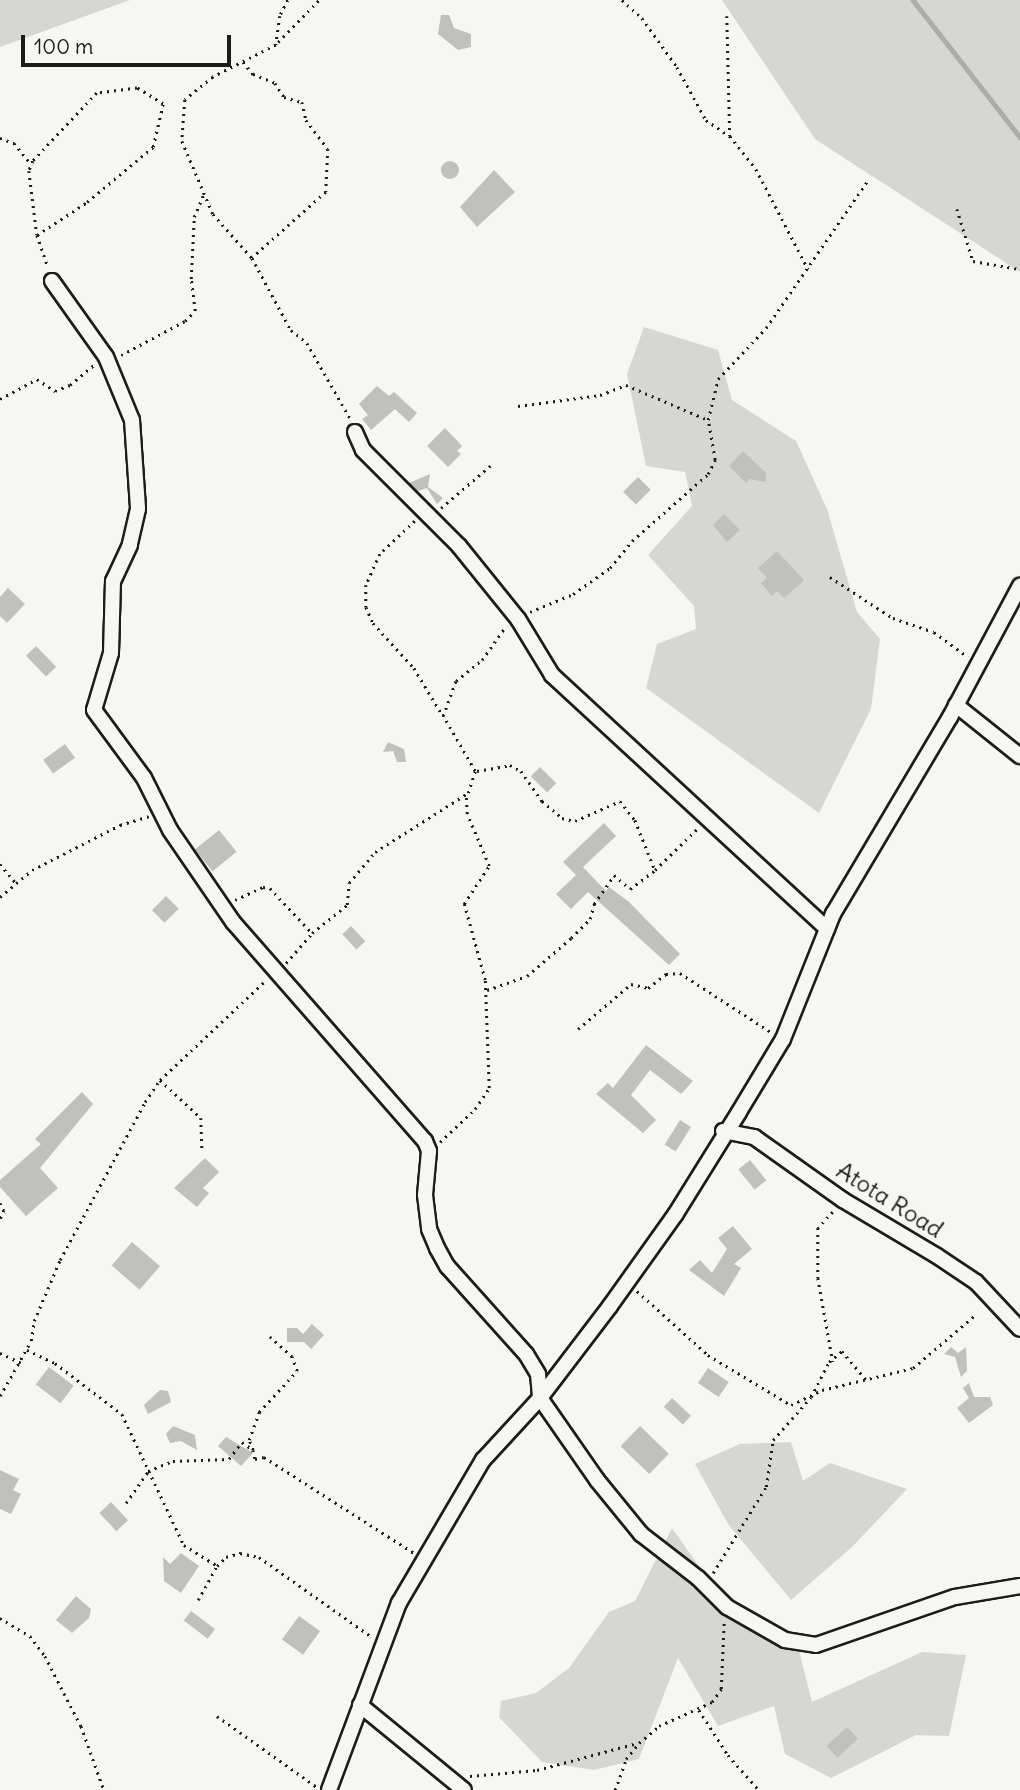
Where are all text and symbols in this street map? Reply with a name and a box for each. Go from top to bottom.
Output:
scale bar [24,21,234,65]
text: 100 m [34,33,93,60]
street label: Atota Road [831,1156,949,1244]

